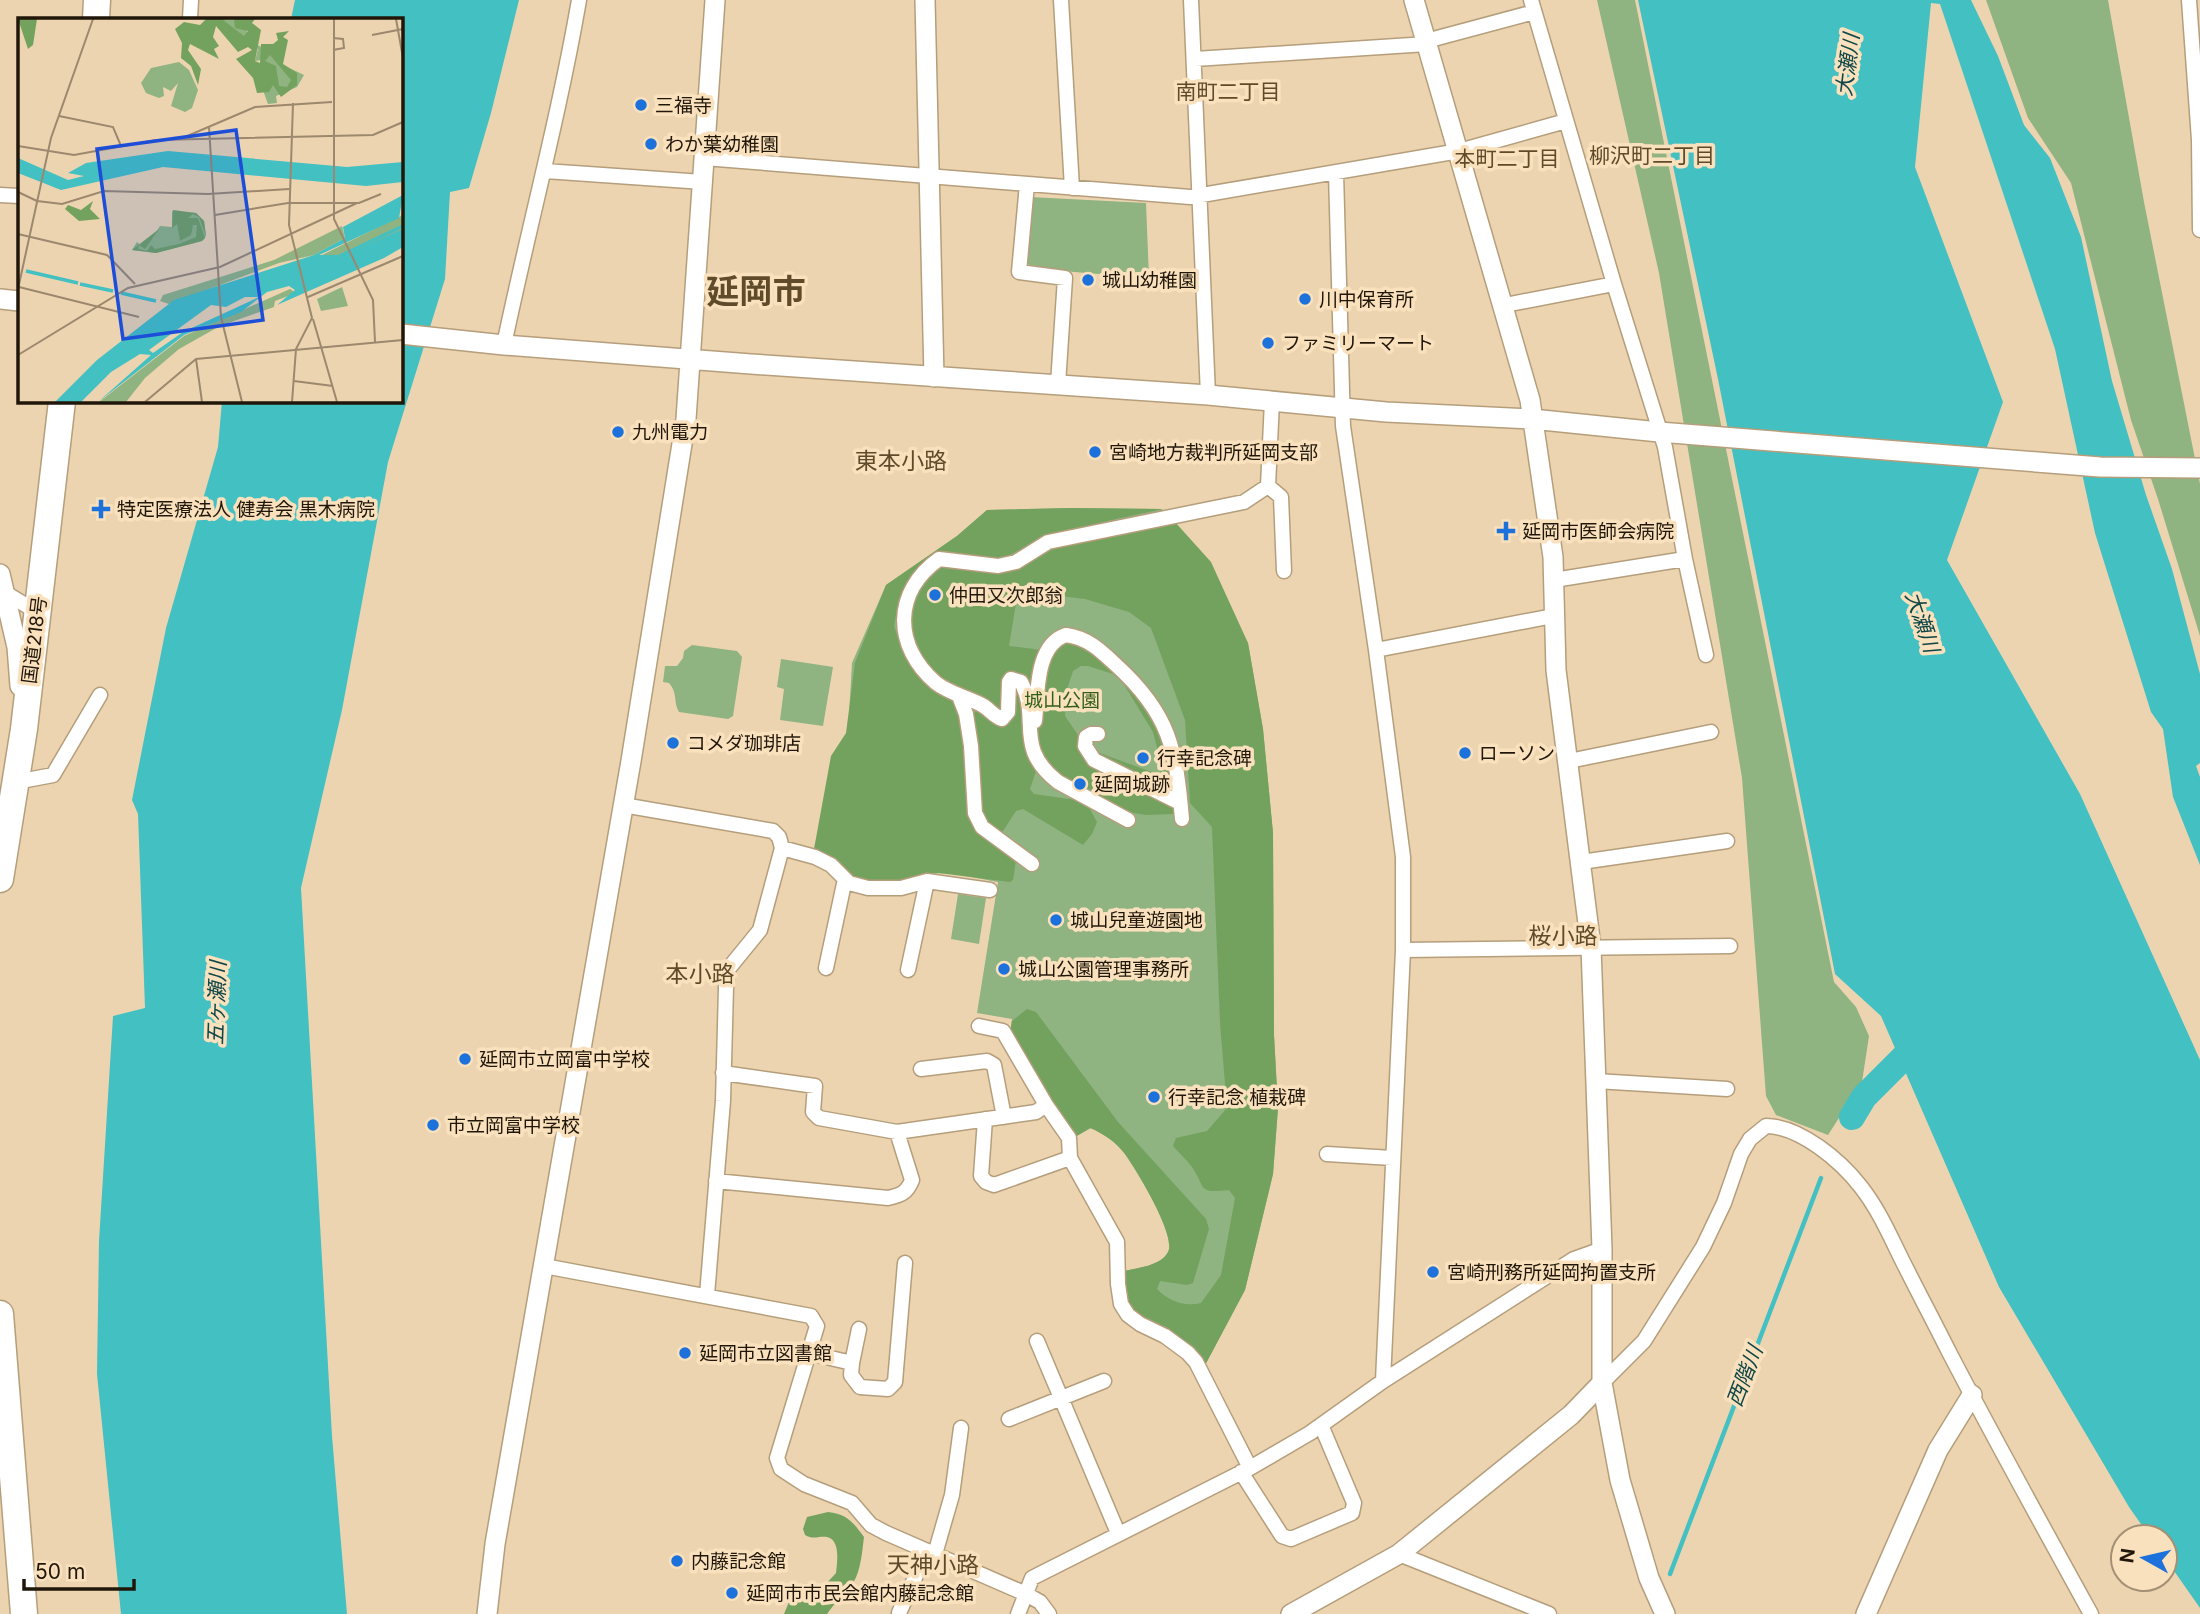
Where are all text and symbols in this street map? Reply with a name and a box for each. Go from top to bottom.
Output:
inset map [18,18,402,402]
water label: 大瀬川 [1831,30,1864,98]
district label: 南町二丁目 [1176,79,1281,104]
place label: 三福寺 [655,94,712,117]
marker: 三福寺 [633,97,649,113]
place label: わか葉幼稚園 [665,133,779,156]
marker: わか葉幼稚園 [643,136,659,152]
district label: 柳沢町二丁目 [1589,143,1715,168]
district label: 本町二丁目 [1455,146,1560,171]
place label: 城山幼稚園 [1102,269,1197,292]
district label: 延岡市 [707,271,806,311]
marker: 城山幼稚園 [1080,272,1096,288]
place label: 川中保育所 [1319,288,1414,311]
marker: 川中保育所 [1297,291,1313,307]
place label: ファミリーマート [1282,332,1434,355]
marker: ファミリーマート [1260,335,1276,351]
place label: 九州電力 [632,421,708,444]
marker: 九州電力 [610,424,626,440]
place label: 宮崎地方裁判所延岡支部 [1109,441,1318,464]
marker: 宮崎地方裁判所延岡支部 [1087,444,1103,460]
district label: 東本小路 [855,447,947,475]
place label: 特定医療法人 健寿会 黒木病院 [117,498,375,521]
marker: 特定医療法人 健寿会 黒木病院 [91,499,111,519]
place label: 延岡市医師会病院 [1522,520,1674,543]
marker: 延岡市医師会病院 [1496,521,1516,541]
place label: 仲田又次郎翁 [949,584,1063,607]
marker: 仲田又次郎翁 [927,587,943,603]
water label: 大瀬川 [1900,588,1945,658]
street label: 国道218号 [18,595,51,685]
park label: 城山公園 [1024,689,1100,712]
place label: コメダ珈琲店 [687,732,801,755]
marker: コメダ珈琲店 [665,735,681,751]
place label: ローソン [1479,742,1555,765]
marker: ローソン [1457,745,1473,761]
place label: 行幸記念碑 [1157,747,1252,770]
marker: 行幸記念碑 [1135,750,1151,766]
place label: 延岡城跡 [1094,773,1170,796]
marker: 延岡城跡 [1072,776,1088,792]
place label: 城山兒童遊園地 [1070,909,1203,932]
marker: 城山兒童遊園地 [1048,912,1064,928]
district label: 桜小路 [1529,922,1598,950]
place label: 城山公園管理事務所 [1018,958,1189,981]
water label: 五ヶ瀬川 [203,959,231,1045]
district label: 本小路 [666,960,735,988]
marker: 城山公園管理事務所 [996,961,1012,977]
place label: 延岡市立岡富中学校 [479,1048,650,1071]
marker: 延岡市立岡富中学校 [457,1051,473,1067]
place label: 行幸記念 植栽碑 [1168,1086,1306,1109]
marker: 行幸記念 植栽碑 [1146,1089,1162,1105]
place label: 市立岡富中学校 [447,1114,580,1137]
marker: 市立岡富中学校 [425,1117,441,1133]
place label: 宮崎刑務所延岡拘置支所 [1447,1261,1656,1284]
marker: 宮崎刑務所延岡拘置支所 [1425,1264,1441,1280]
water label: 西階川 [1722,1340,1768,1410]
place label: 延岡市立図書館 [699,1342,832,1365]
marker: 延岡市立図書館 [677,1345,693,1361]
north arrow [2109,1523,2179,1593]
text: N [2115,1547,2140,1564]
scale bar [24,1548,135,1592]
place label: 内藤記念館 [691,1550,786,1573]
district label: 天神小路 [887,1551,979,1579]
marker: 内藤記念館 [669,1553,685,1569]
text: 50 m [35,1559,85,1584]
place label: 延岡市市民会館内藤記念館 [746,1582,974,1605]
marker: 延岡市市民会館内藤記念館 [724,1585,740,1601]

